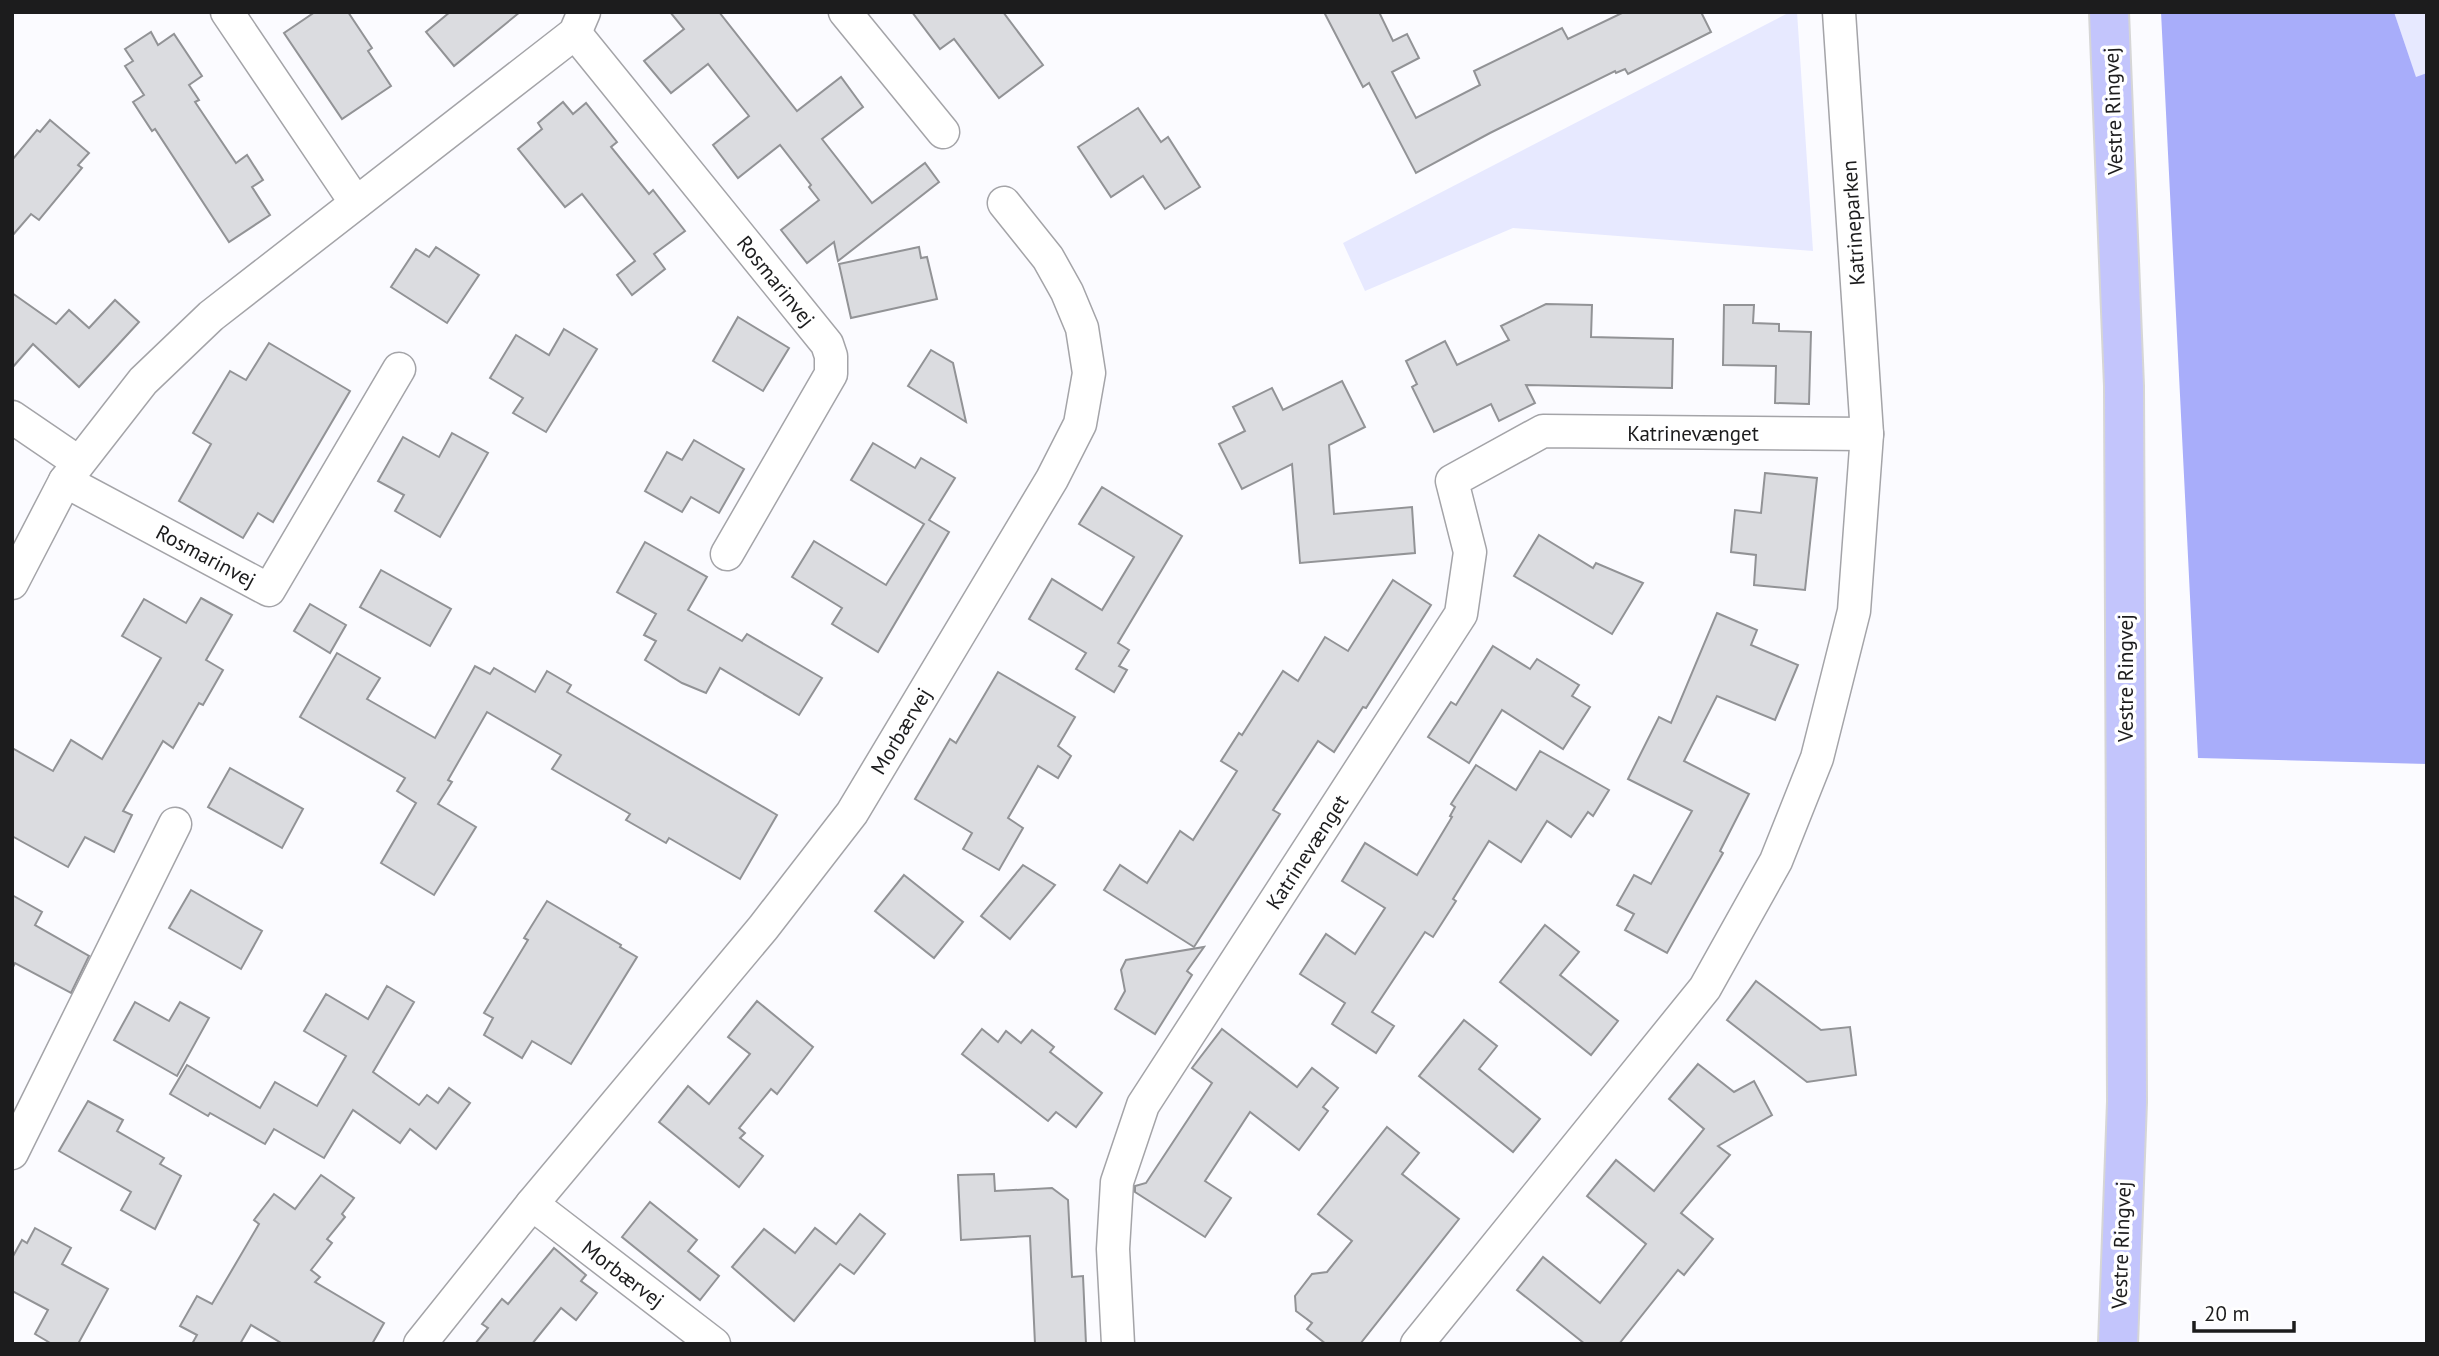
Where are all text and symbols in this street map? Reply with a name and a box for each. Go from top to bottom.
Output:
street label: Vestre Ringvej [2097,47,2129,176]
street label: Katrineparken [1835,159,1871,287]
street label: Rosmarinvej [731,230,821,332]
street label: Katrinevænget [1627,420,1759,447]
street label: Rosmarinvej [151,518,261,594]
street label: Vestre Ringvej [2112,614,2139,743]
street label: Morbærvej [865,683,937,779]
street label: Katrinevænget [1260,789,1354,915]
street label: Vestre Ringvej [2105,1181,2137,1310]
street label: Morbærvej [576,1234,670,1314]
scale bar [2194,1290,2294,1334]
text: 20 m [2204,1300,2250,1327]

